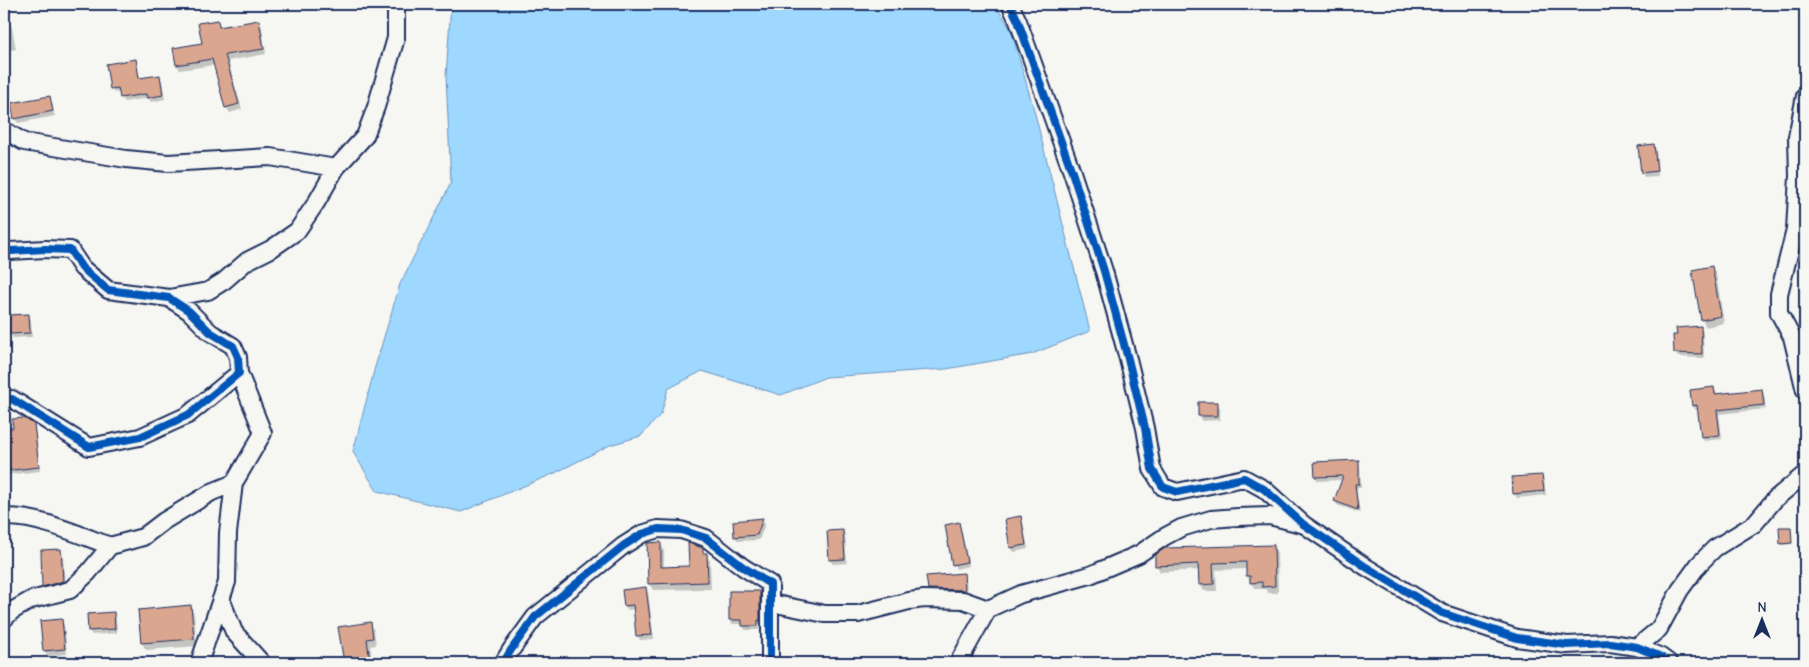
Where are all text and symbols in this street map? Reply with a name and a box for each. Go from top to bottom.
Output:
north arrow [1736,594,1786,644]
text: N [1757,599,1767,616]

